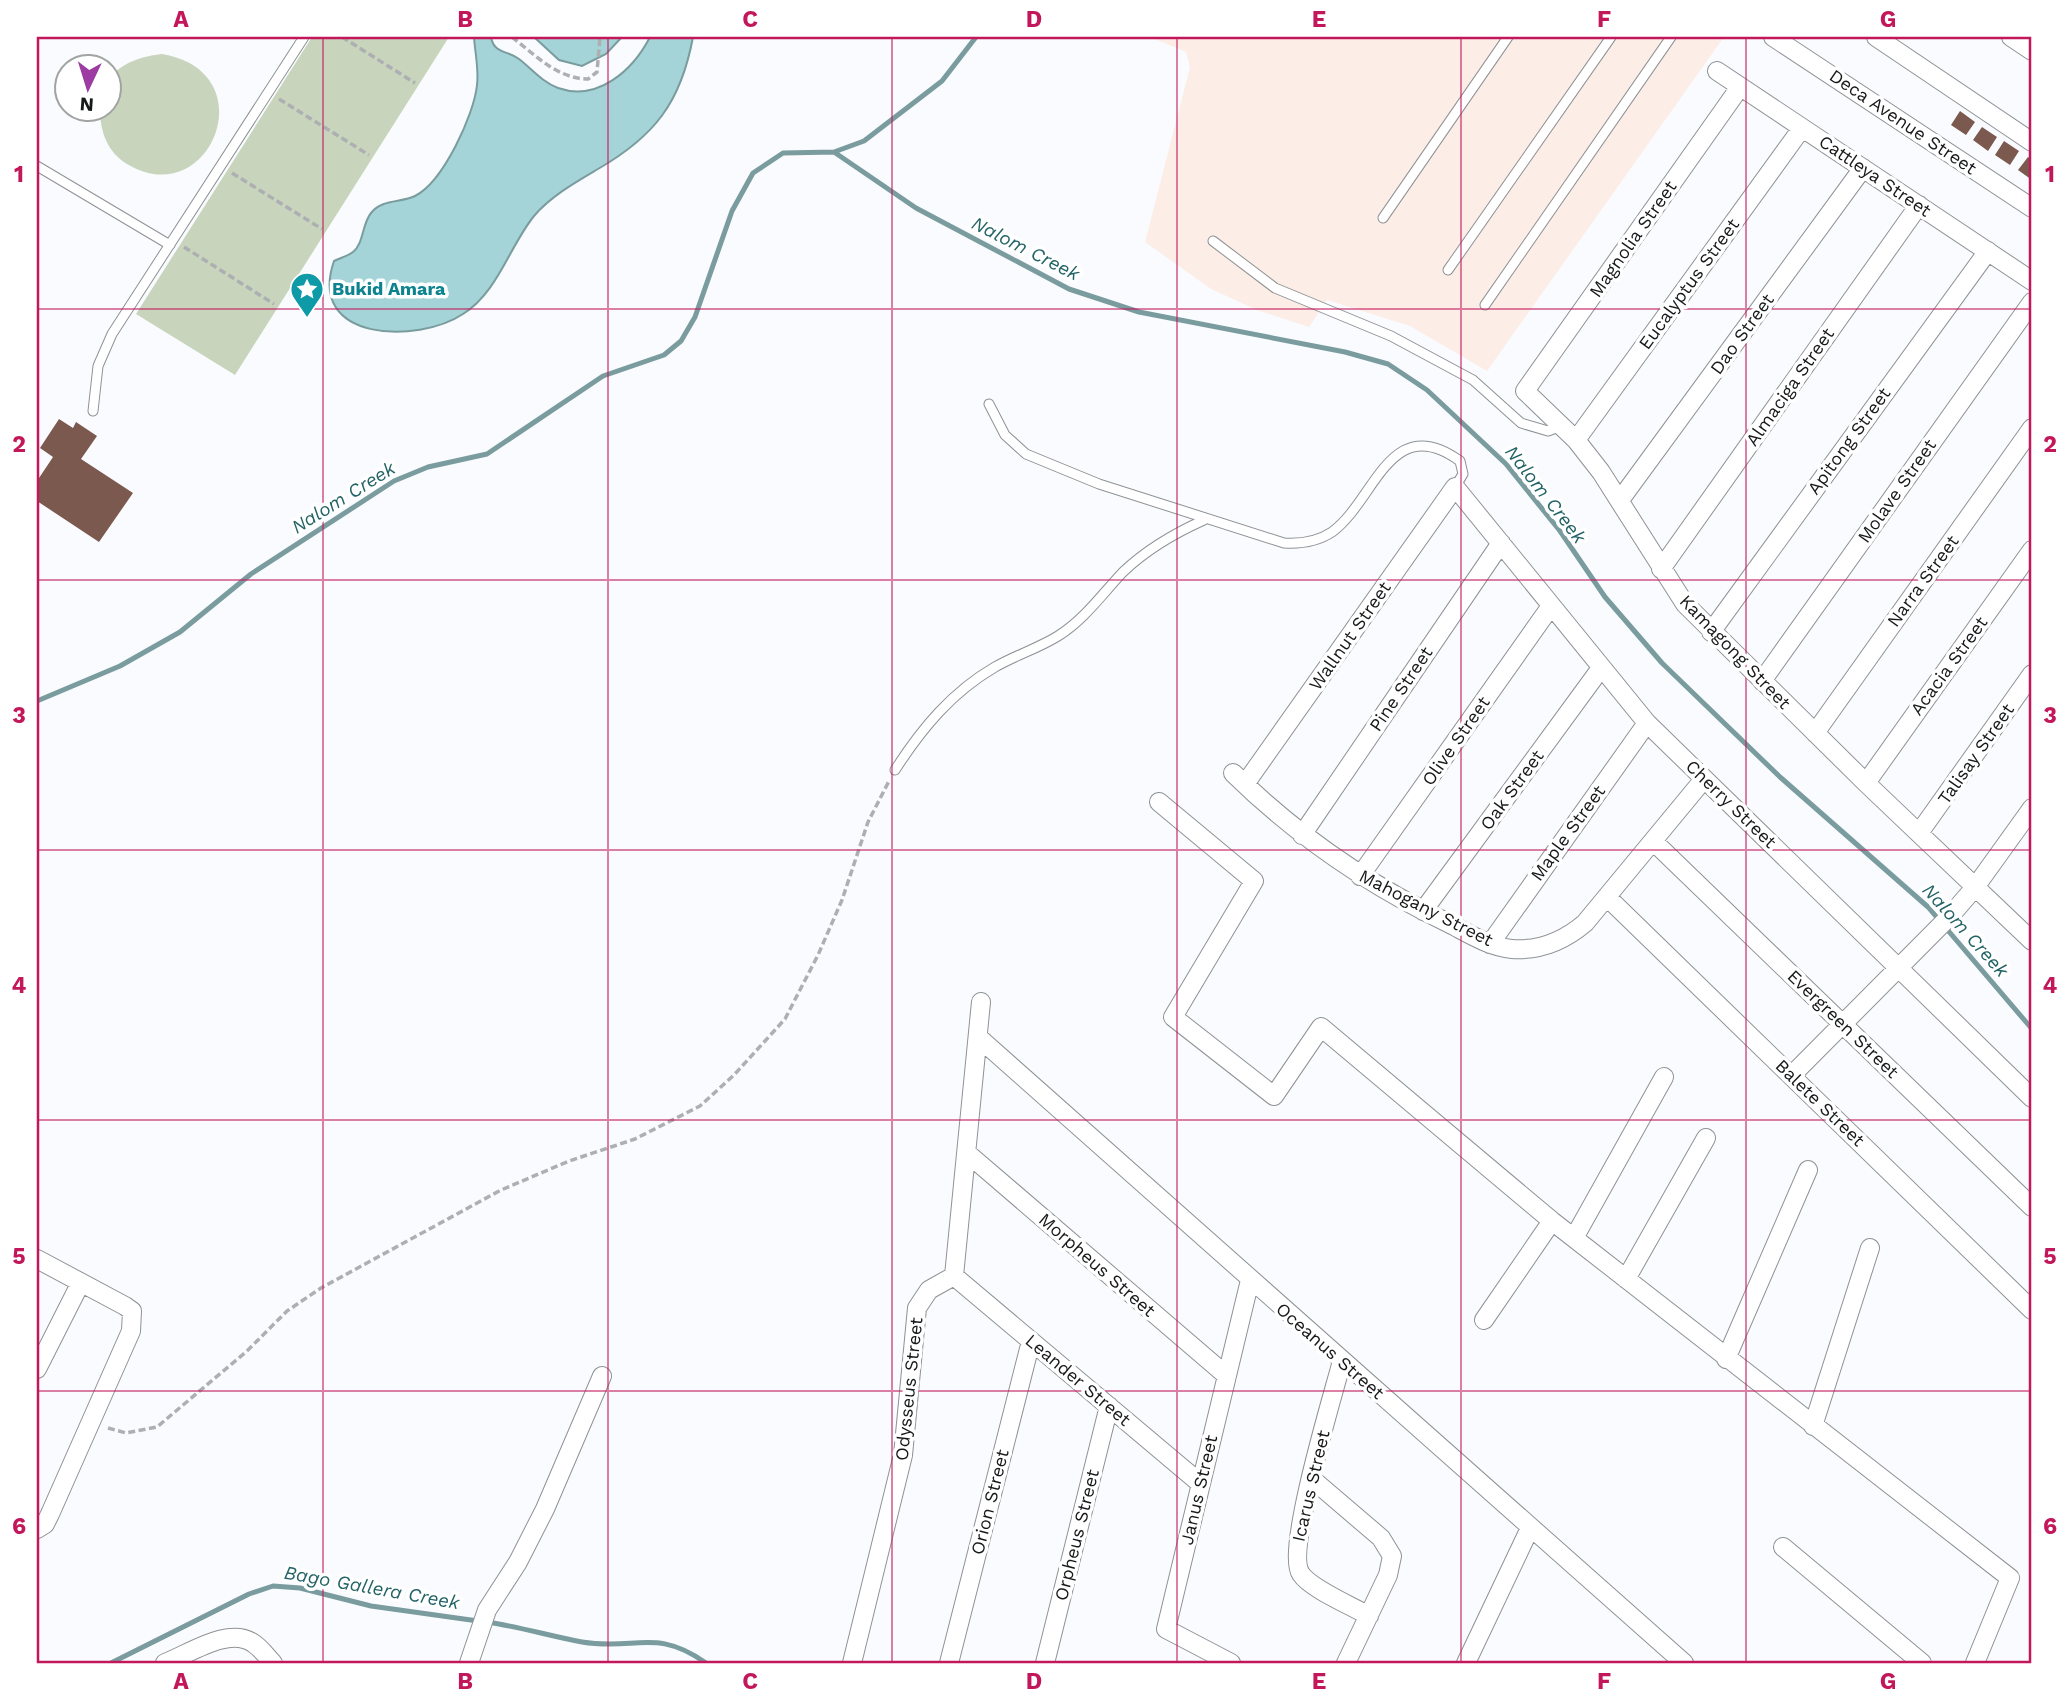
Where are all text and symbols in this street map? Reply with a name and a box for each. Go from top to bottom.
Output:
text: A [173,6,189,33]
text: B [457,6,473,33]
text: C [742,6,758,33]
text: D [1026,6,1042,33]
text: E [1312,6,1326,33]
text: F [1597,6,1611,33]
text: G [1880,6,1896,33]
north arrow [52,52,122,122]
street label: Deca Avenue Street [1826,65,1981,179]
text: N [79,92,95,116]
street label: Cattleya Street [1815,130,1936,221]
text: 1 [14,161,24,188]
text: 1 [2045,161,2055,188]
street label: Magnolia Street [1585,176,1681,301]
water label: Nalom Creek [968,211,1084,286]
street label: Eucalyptus Street [1634,214,1743,353]
place icon: Bukid Amara [288,270,326,319]
place label: Bukid Amara [332,278,446,299]
street label: Dao Street [1705,289,1778,378]
street label: Almaciga Street [1741,323,1838,450]
street label: Apitong Street [1803,383,1895,498]
text: 2 [12,431,26,458]
text: 2 [2043,431,2057,458]
street label: Molave Street [1853,435,1940,546]
water label: Nalom Creek [1500,441,1591,548]
water label: Nalom Creek [287,456,400,538]
street label: Narra Street [1882,531,1963,630]
street label: Wallnut Street [1304,577,1395,694]
street label: Kamagong Street [1676,590,1796,713]
street label: Acacia Street [1906,612,1992,719]
street label: Pine Street [1365,642,1437,735]
street label: Olive Street [1417,692,1494,789]
street label: Talisay Street [1933,699,2018,808]
text: 3 [12,702,26,729]
text: 3 [2043,702,2057,729]
street label: Oak Street [1476,745,1548,834]
street label: Cherry Street [1682,755,1781,852]
street label: Maple Street [1526,780,1610,885]
street label: Mahogany Street [1356,865,1497,951]
water label: Nalom Creek [1918,879,2014,982]
street label: Evergreen Street [1783,965,1904,1082]
text: 4 [12,972,27,999]
text: 4 [2043,972,2058,999]
street label: Balete Street [1771,1055,1870,1151]
street label: Morpheus Street [1035,1208,1160,1321]
text: 5 [12,1243,26,1270]
text: 5 [2043,1243,2057,1270]
street label: Oceanus Street [1272,1298,1389,1404]
street label: Odysseus Street [891,1316,927,1462]
street label: Leander Street [1021,1329,1136,1430]
street label: Icarus Street [1287,1428,1334,1544]
street label: Janus Street [1176,1432,1221,1547]
street label: Orion Street [966,1447,1013,1557]
street label: Orpheus Street [1050,1467,1103,1603]
text: 6 [12,1513,26,1540]
text: 6 [2043,1513,2057,1540]
water label: Bago Gallera Creek [282,1561,462,1614]
text: A [173,1668,189,1695]
text: B [457,1668,473,1695]
text: C [742,1668,758,1695]
text: D [1026,1668,1042,1695]
text: E [1312,1668,1326,1695]
text: F [1597,1668,1611,1695]
text: G [1880,1668,1896,1695]

